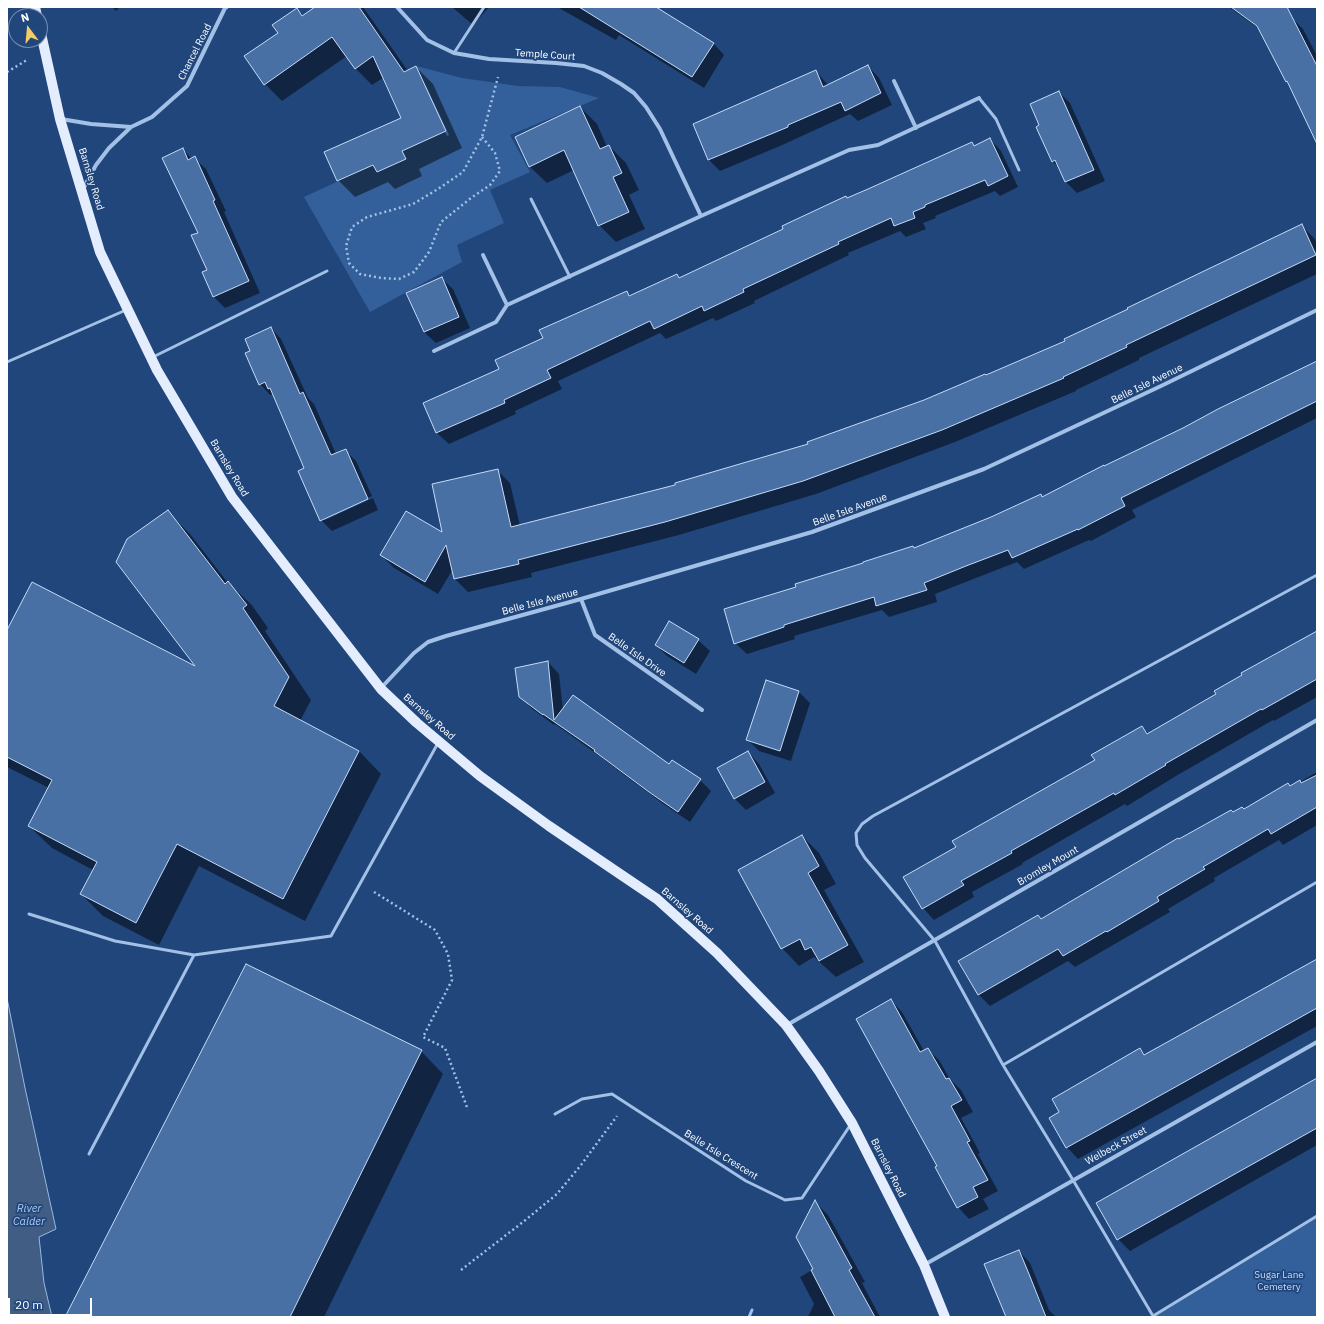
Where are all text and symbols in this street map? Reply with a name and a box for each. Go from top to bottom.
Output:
north arrow [8,8,48,48]
text: N [19,10,31,25]
street label: Chancel Road [176,22,214,82]
street label: Temple Court [514,47,576,63]
street label: Barnsley Road [76,146,106,212]
street label: Belle Isle Avenue [1109,361,1185,407]
street label: Barnsley Road [207,437,251,499]
street label: Belle Isle Avenue [811,491,889,529]
street label: Belle Isle Avenue [501,586,579,618]
street label: Belle Isle Drive [606,631,668,679]
street label: Barnsley Road [401,691,457,743]
street label: Bromley Mount [1015,844,1081,888]
street label: Barnsley Road [659,885,715,937]
street label: Welbeck Street [1083,1124,1149,1168]
street label: Belle Isle Crescent [682,1128,760,1182]
street label: Barnsley Road [868,1137,908,1199]
water label: River Calder [13,1202,45,1228]
park label: Sugar Lane Cemetery [1254,1269,1304,1292]
scale bar [10,1290,94,1316]
text: 20 m [15,1297,43,1312]

